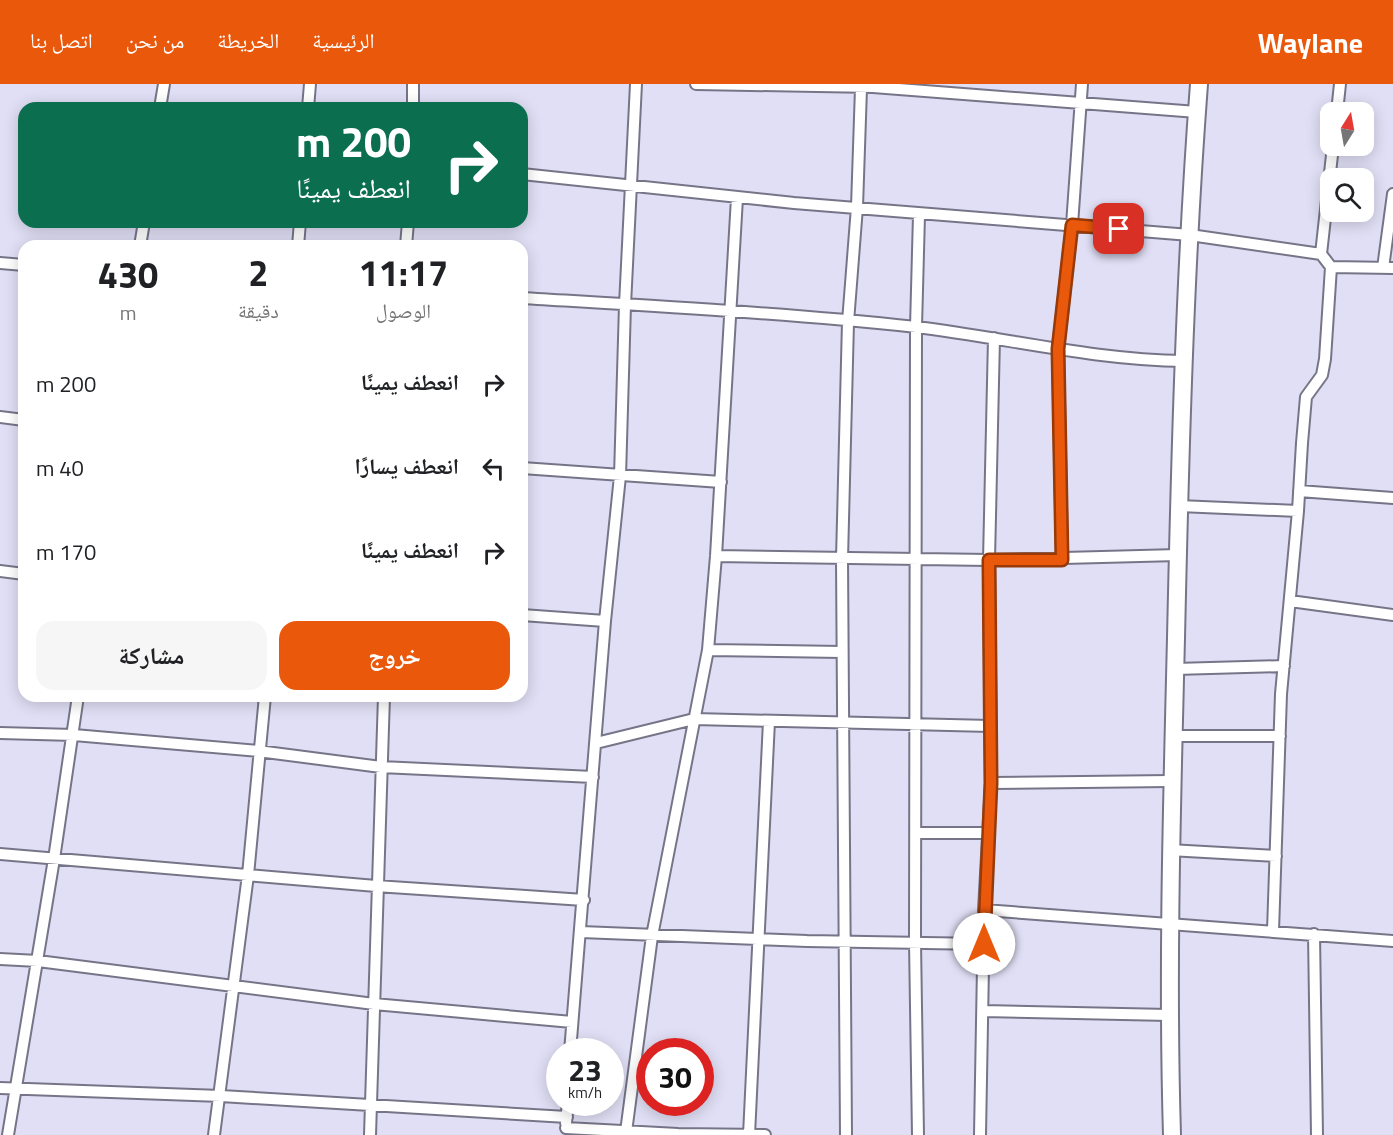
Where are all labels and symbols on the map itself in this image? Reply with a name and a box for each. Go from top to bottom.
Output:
north arrow [1320,102,1374,156]
pin [1093,203,1144,254]
position arrow [952,912,1016,976]
speed limit sign: 30 [636,1038,714,1116]

